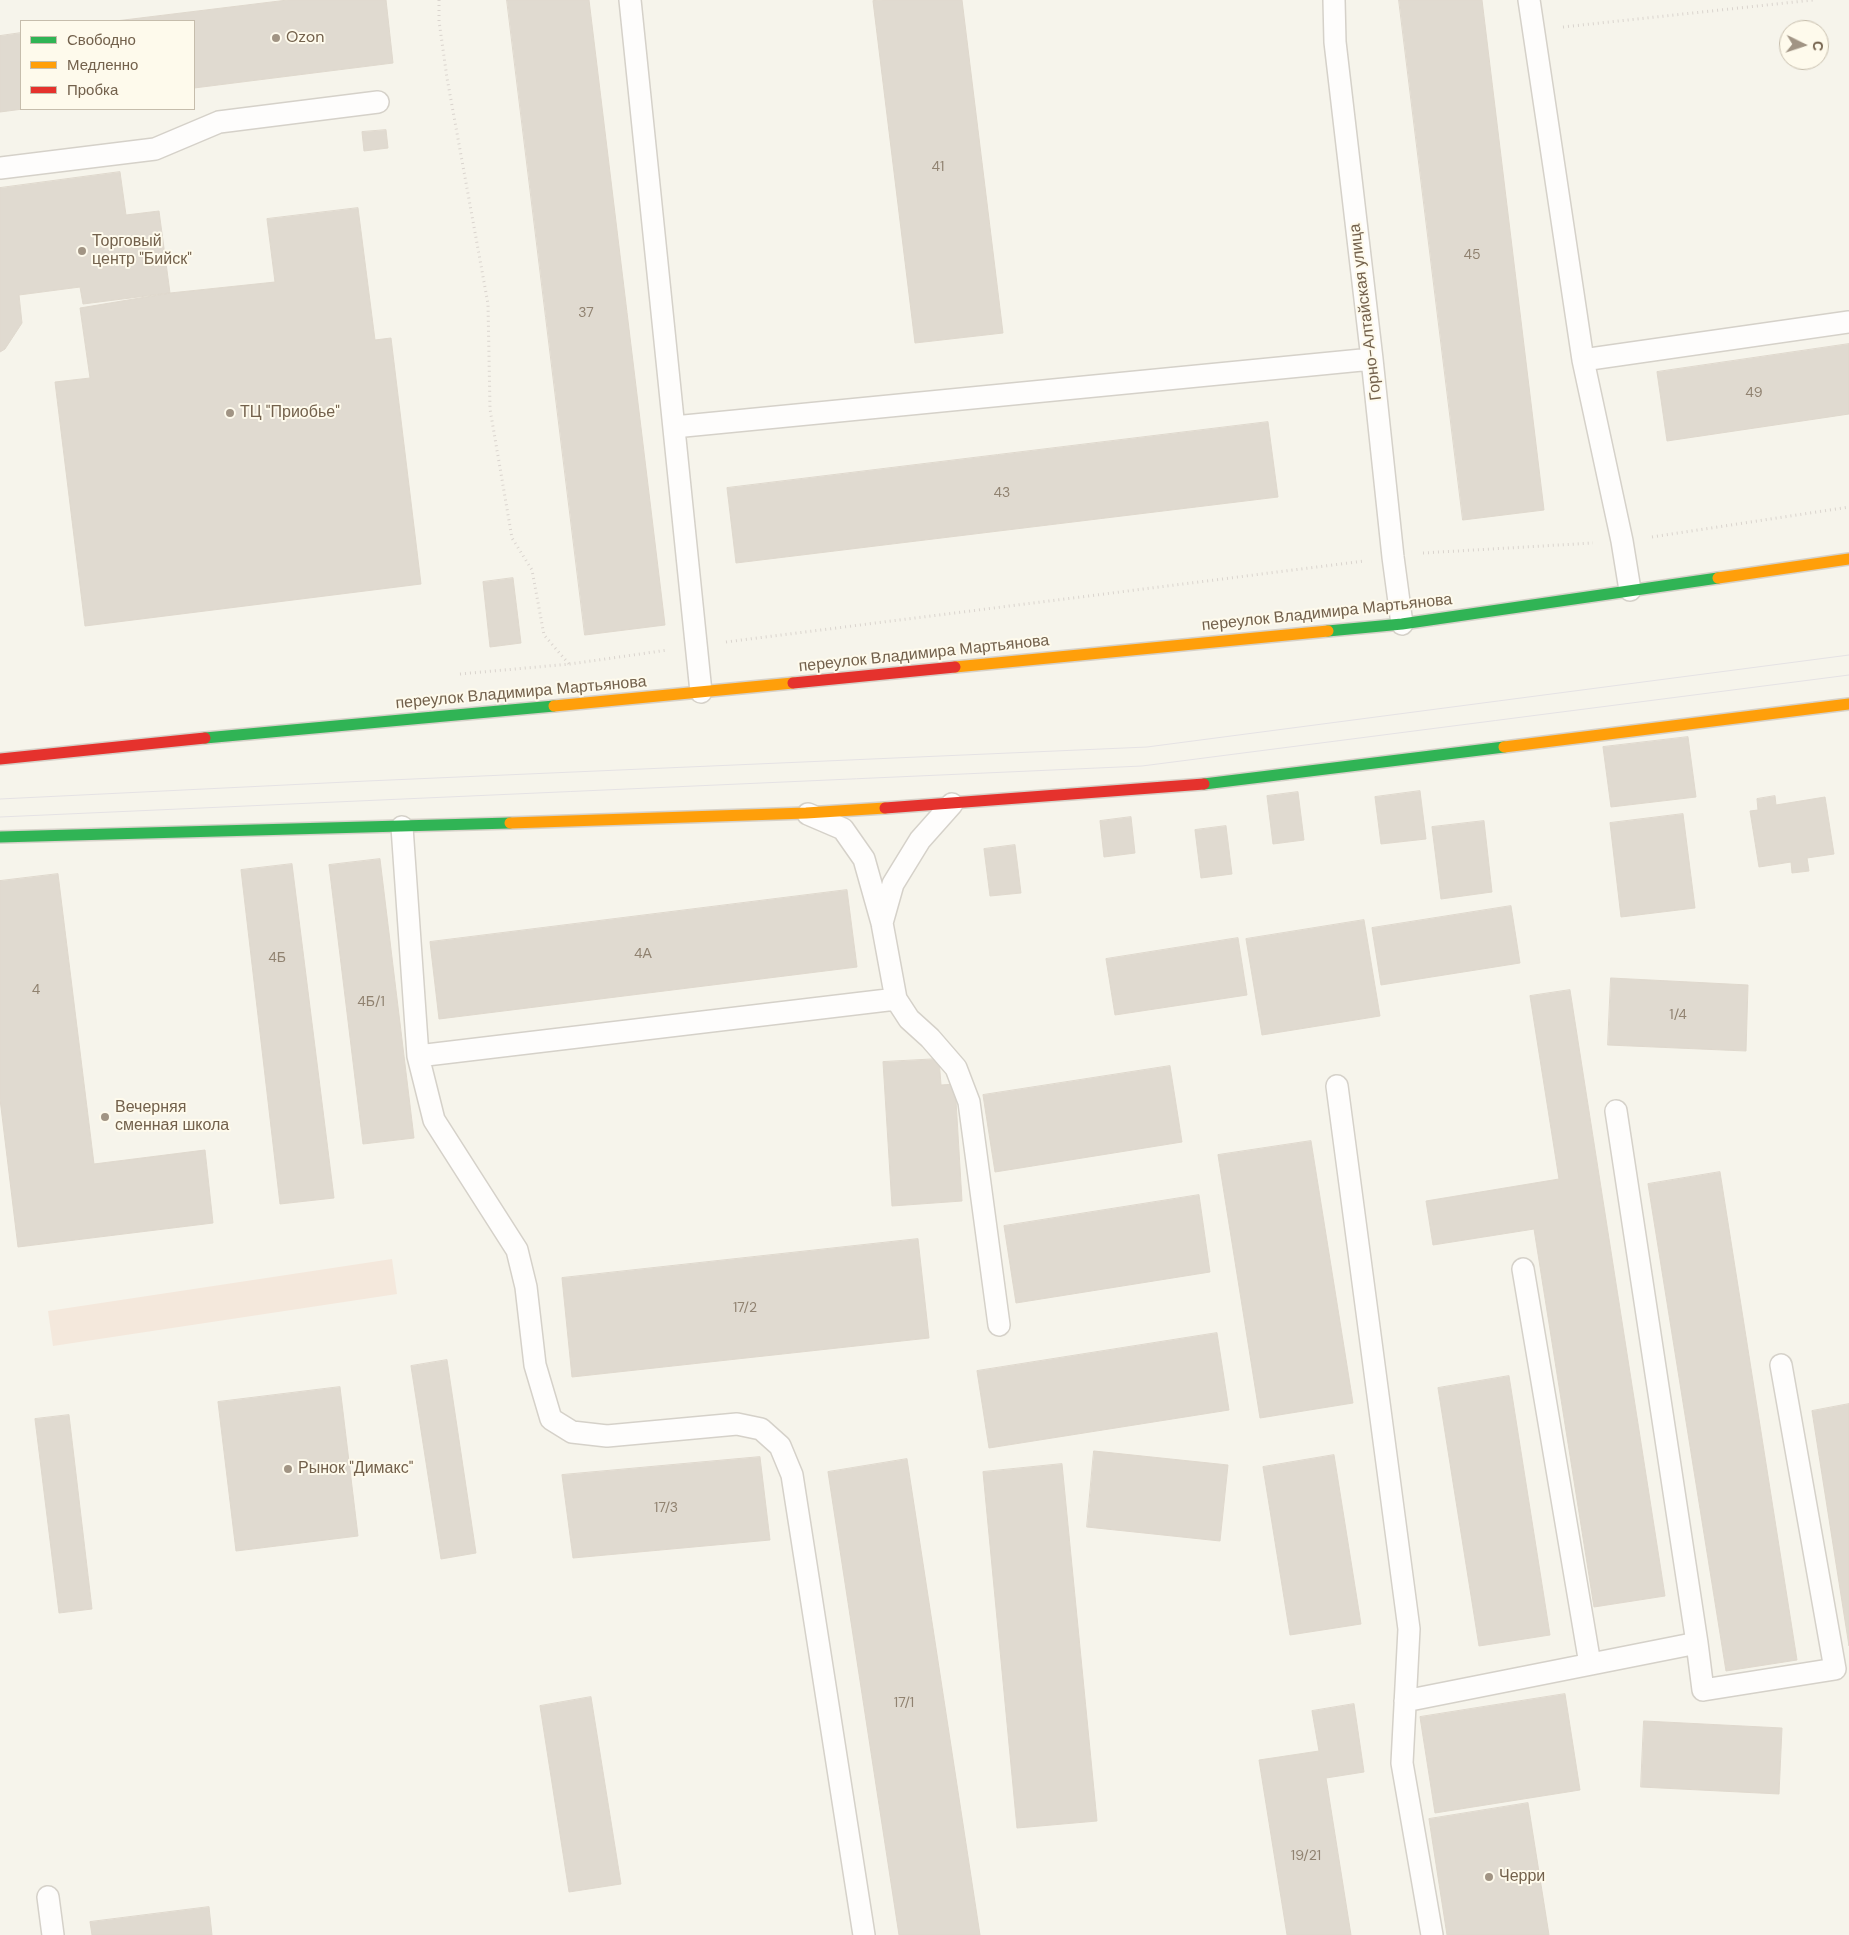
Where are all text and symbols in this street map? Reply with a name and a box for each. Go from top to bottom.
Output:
legend [20,20,195,110]
north arrow [1779,20,1829,70]
place label: Ozon [286,28,324,48]
text: Свободно [67,30,136,50]
marker: Ozon [270,32,282,44]
text: С [1809,40,1827,52]
text: Медленно [67,55,138,75]
text: Пробка [67,80,118,100]
house number: 41 [932,159,944,175]
street label: Горно-Алтайская улица [1346,223,1386,401]
place label: Торговый центр "Бийск" [92,232,192,270]
marker: Торговый центр "Бийск" [76,245,88,257]
house number: 45 [1463,247,1481,263]
house number: 37 [578,305,594,321]
house number: 49 [1745,385,1763,401]
place label: ТЦ "Приобье" [240,403,340,423]
marker: ТЦ "Приобье" [224,407,236,419]
house number: 43 [994,485,1010,501]
street label: переулок Владимира Мартьянова [1201,590,1453,636]
street label: переулок Владимира Мартьянова [798,631,1050,677]
street label: переулок Владимира Мартьянова [395,672,647,714]
house number: 4А [634,946,652,962]
house number: 4Б [268,950,286,966]
house number: 4 [32,982,40,998]
house number: 4Б/1 [357,994,385,1010]
house number: 1/4 [1669,1007,1687,1023]
place label: Вечерняя сменная школа [115,1098,229,1136]
marker: Вечерняя сменная школа [99,1111,111,1123]
house number: 17/2 [733,1300,757,1316]
place label: Рынок "Димакс" [298,1459,413,1479]
marker: Рынок "Димакс" [282,1463,294,1475]
house number: 17/3 [654,1500,678,1516]
house number: 17/1 [894,1695,914,1711]
house number: 19/21 [1291,1848,1321,1864]
place label: Черри [1499,1867,1545,1887]
marker: Черри [1483,1871,1495,1883]

